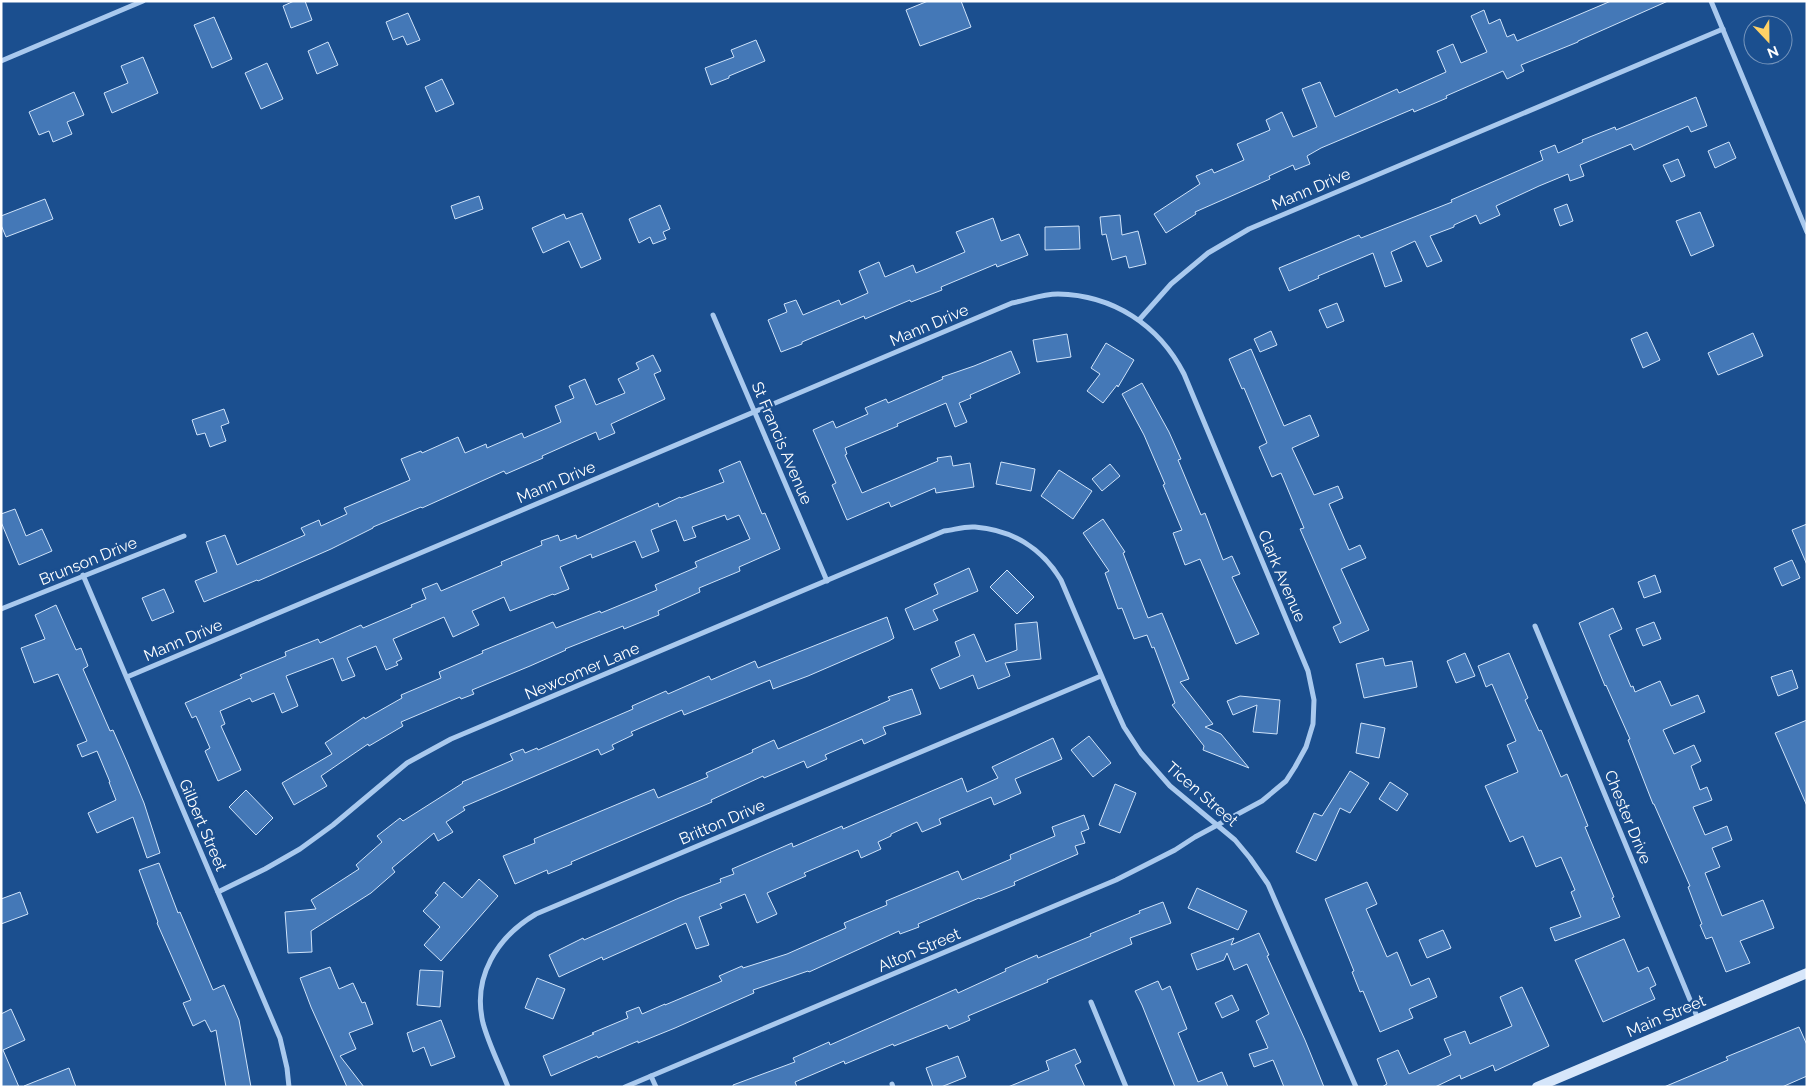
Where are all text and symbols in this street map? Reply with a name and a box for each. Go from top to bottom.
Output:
north arrow [1743,15,1793,65]
text: N [1765,43,1781,61]
street label: Mann Drive [1269,164,1353,214]
street label: Mann Drive [887,300,971,350]
street label: St Francis Avenue [748,379,816,507]
street label: Mann Drive [514,457,598,507]
street label: Clark Avenue [1254,527,1310,625]
street label: Brunson Drive [36,533,140,589]
street label: Mann Drive [141,615,225,665]
street label: Newcomer Lane [522,638,642,704]
street label: Ticen Street [1162,758,1242,831]
street label: Chester Drive [1601,767,1655,867]
street label: Gilbert Street [175,776,231,874]
street label: Britton Drive [676,795,768,849]
street label: Alton Street [875,924,964,976]
street label: Main Street [1624,991,1709,1041]

